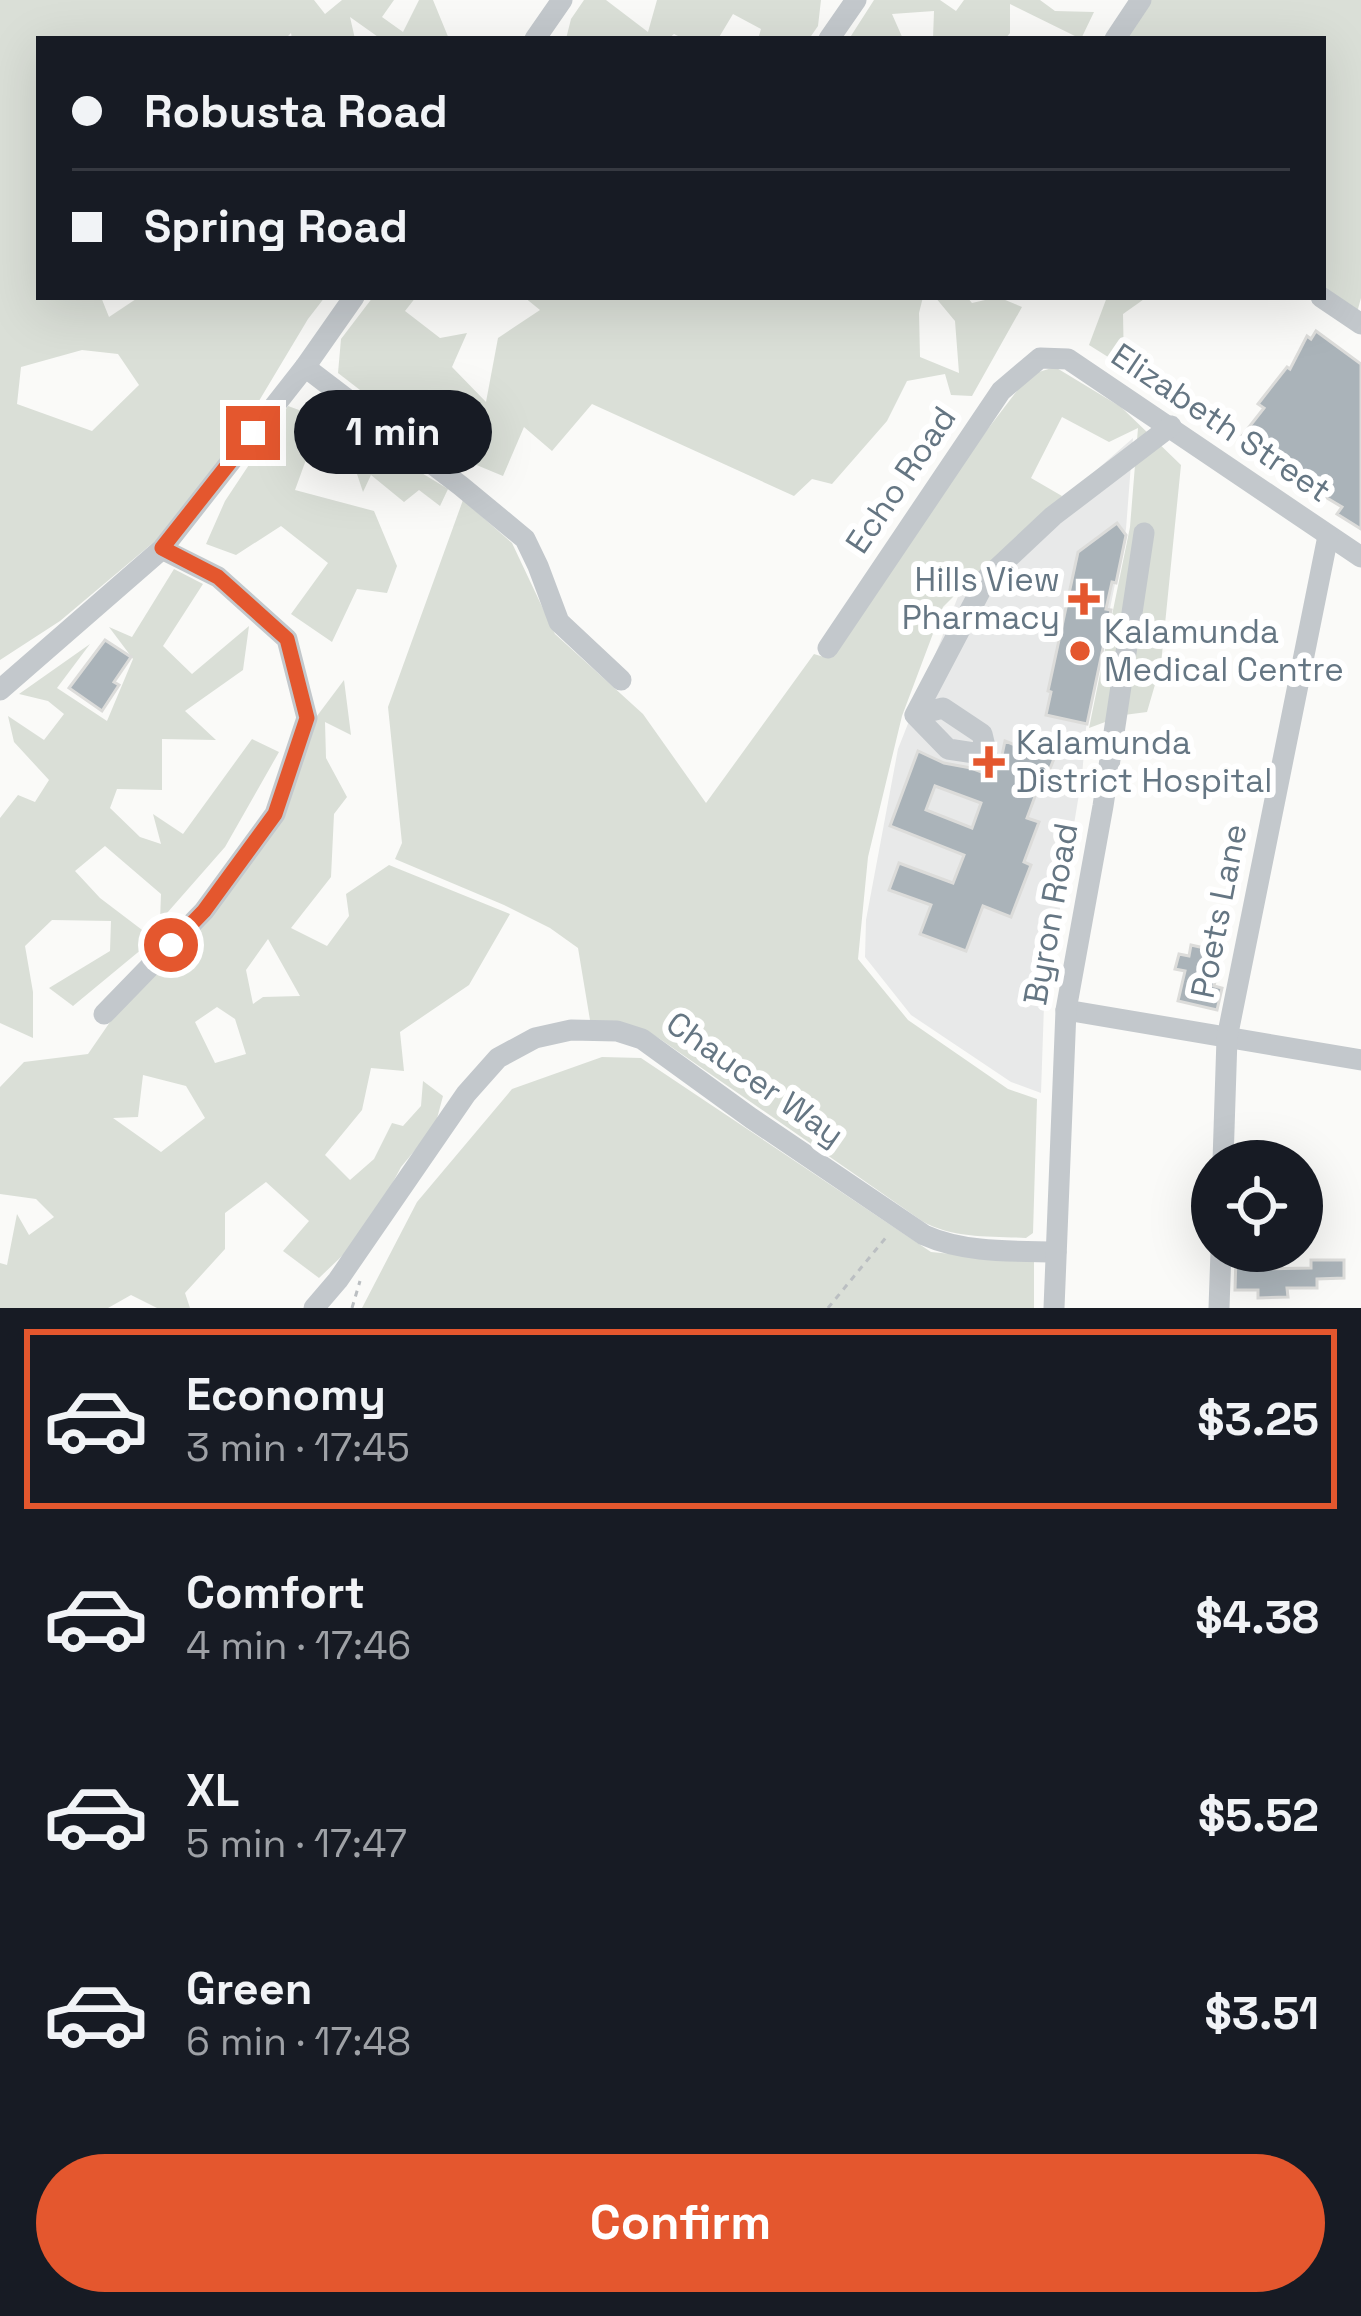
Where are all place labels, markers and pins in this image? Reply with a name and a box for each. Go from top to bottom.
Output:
place label: Hills View Pharmacy [902,559,1060,639]
marker: Hills View Pharmacy [1071,586,1097,612]
place label: Kalamunda Medical Centre [1104,611,1344,691]
marker: Kalamunda Medical Centre [1067,638,1093,664]
place label: Kalamunda District Hospital [1016,722,1272,802]
marker: Kalamunda District Hospital [973,746,1005,778]

